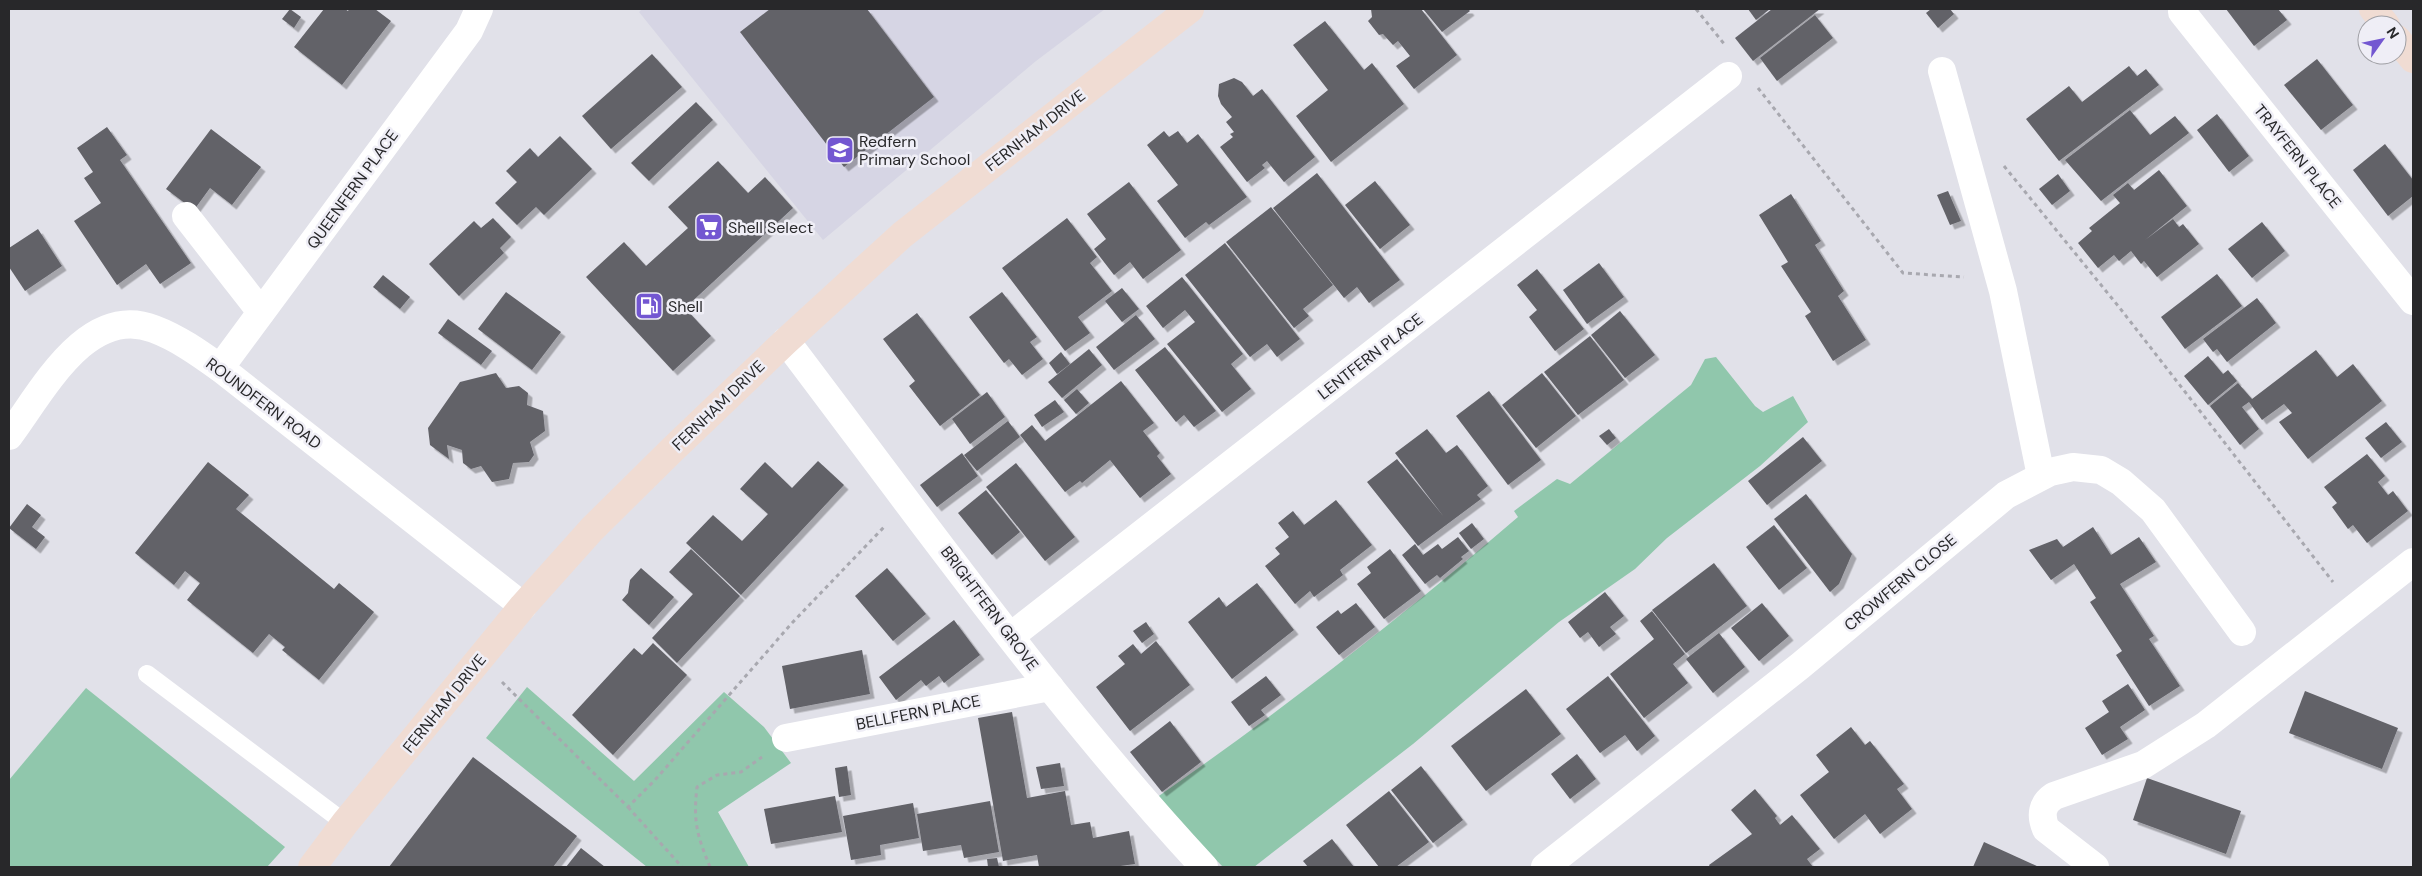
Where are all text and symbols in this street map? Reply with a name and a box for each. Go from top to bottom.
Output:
north arrow [2357,15,2407,65]
text: N [2383,24,2403,42]
street label: FERNHAM DRIVE [981,85,1090,176]
street label: TRAYFERN PLACE [2249,100,2346,213]
street label: QUEENFERN PLACE [302,125,403,253]
place label: Redfern Primary School [859,131,970,170]
school or university icon: Redfern Primary School [825,135,855,165]
supermarket icon: Shell Select [694,212,724,242]
place label: Shell Select [728,217,813,238]
fuel station icon: Shell [634,291,664,321]
place label: Shell [668,296,703,317]
street label: LENTFERN PLACE [1313,309,1427,404]
street label: ROUNDFERN ROAD [202,353,326,454]
street label: FERNHAM DRIVE [667,356,769,455]
street label: CROWFERN CLOSE [1840,529,1961,636]
street label: BRIGHTFERN GROVE [936,542,1043,675]
street label: FERNHAM DRIVE [398,650,491,757]
street label: BELLFERN PLACE [854,690,982,735]

